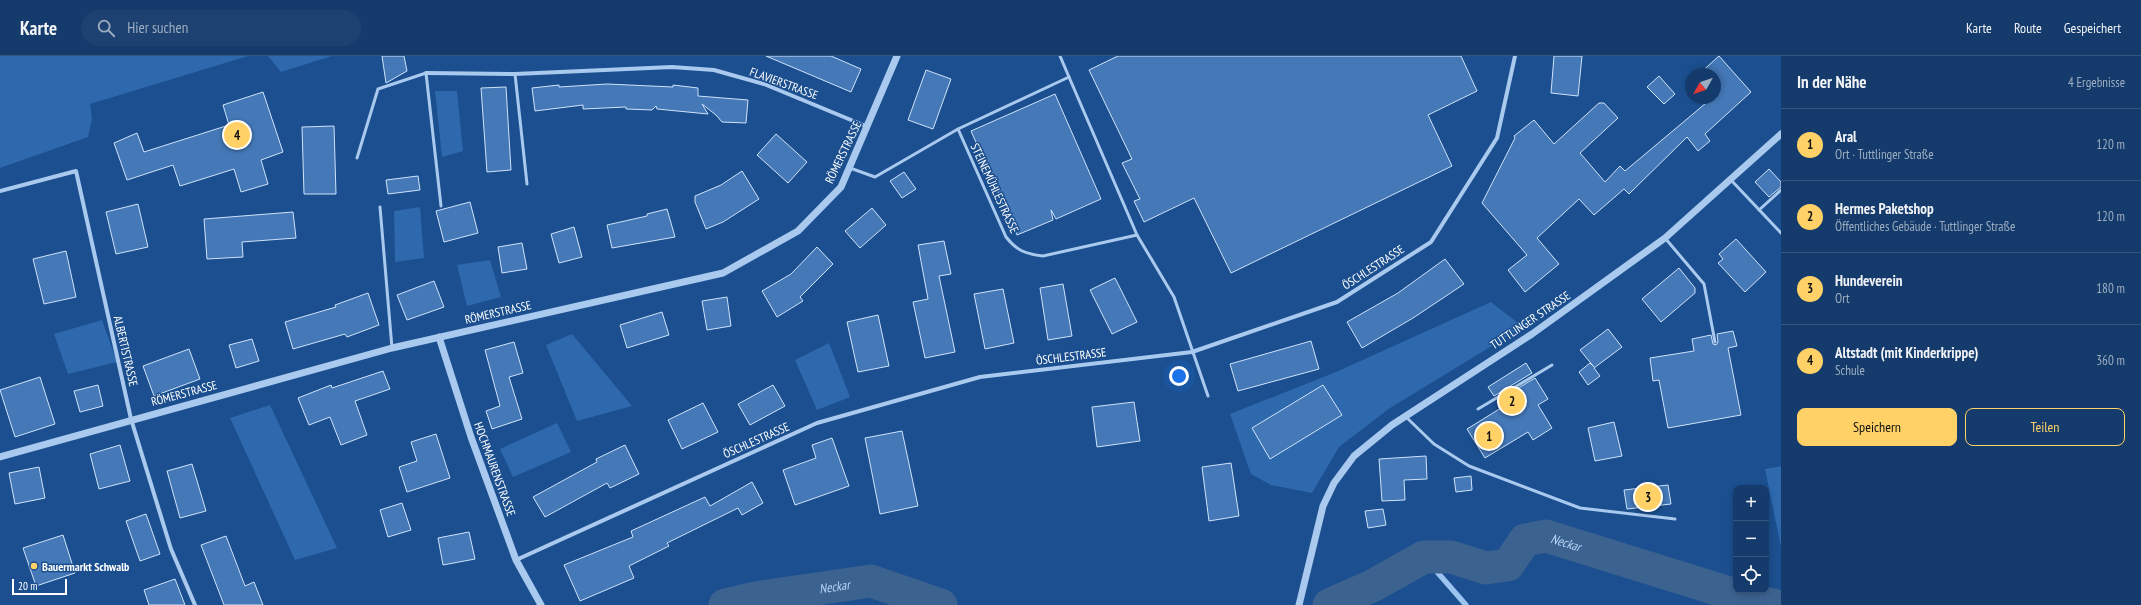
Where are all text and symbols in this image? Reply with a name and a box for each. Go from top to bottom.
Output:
search box [81,10,361,46]
text: Karte [20,16,57,40]
icon: search [95,17,117,39]
text: Hier suchen [127,18,188,37]
text: Karte [1966,19,1992,37]
text: Route [2014,19,2042,37]
text: Gespeichert [2064,19,2121,37]
street label: FLAVIERSTRASSE [748,64,820,102]
north arrow [1685,68,1721,104]
text: In der Nähe [1797,71,1867,93]
text: 4 Ergebnisse [2068,74,2125,91]
street label: RÖMERSTRASSE [821,118,865,186]
pin: 4 [224,120,250,150]
text: Aral [1835,127,1857,146]
text: 1 [1807,136,1813,153]
text: 120 m [2096,136,2125,153]
street label: STEINEMÜHLESTRASSE [968,141,1022,235]
text: Ort · Tuttlinger Straße [1835,146,1934,163]
text: Hermes Paketshop [1835,199,1934,218]
text: 2 [1807,208,1813,225]
text: 120 m [2096,208,2125,225]
text: Öffentliches Gebäude · Tuttlinger Straße [1835,218,2015,235]
street label: ÖSCHLESTRASSE [1339,241,1407,293]
text: Hundeverein [1835,271,1903,290]
text: 3 [1807,280,1813,297]
text: 180 m [2096,280,2125,297]
street label: TUTTLINGER STRASSE [1487,288,1573,352]
text: Ort [1835,290,1850,307]
street label: RÖMERSTRASSE [463,297,533,327]
street label: ALBERTISTRASSE [111,314,141,388]
text: Altstadt (mit Kinderkrippe) [1835,343,1979,362]
street label: ÖSCHLESTRASSE [1035,344,1107,368]
text: 4 [1807,352,1813,369]
text: 360 m [2096,352,2125,369]
text: Schule [1835,362,1865,379]
your location [1169,366,1189,386]
street label: RÖMERSTRASSE [149,377,219,409]
pin: 2 [1499,386,1525,416]
button: Speichern [1797,408,1957,446]
button: Teilen [1965,408,2125,446]
street label: ÖSCHLESTRASSE [721,419,791,461]
street label: HOCHMAURENSTRASSE [471,420,519,518]
pin: 1 [1476,421,1502,451]
pin: 3 [1635,482,1661,512]
map controls [1733,485,1769,593]
button: + [1733,485,1769,521]
button: − [1733,521,1769,557]
water label: Neckar [1549,530,1586,556]
button: locate [1733,557,1769,593]
place label: Bauermarkt Schwalb [42,559,130,574]
marker: Bauermarkt Schwalb [29,561,39,571]
water label: Neckar [818,575,853,597]
scale bar [12,577,67,596]
text: 20 m [18,579,37,593]

